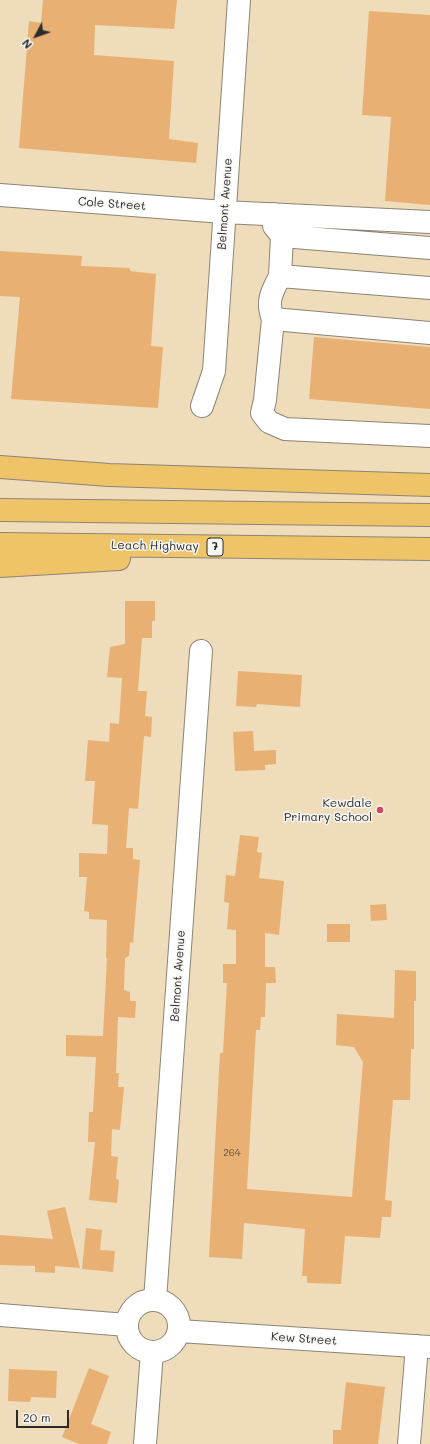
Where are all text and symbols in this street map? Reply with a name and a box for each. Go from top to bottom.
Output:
north arrow [16,16,56,56]
text: N [18,36,35,52]
street label: Belmont Avenue [215,158,235,250]
street label: Cole Street [78,194,146,214]
street label: Leach Highway [111,538,199,554]
road number: 7 [207,538,223,556]
place label: Kewdale Primary School [284,796,372,824]
marker: Kewdale Primary School [375,805,385,815]
street label: Belmont Avenue [168,930,188,1022]
house number: 264 [223,1147,241,1159]
street label: Kew Street [271,1330,337,1348]
scale bar [18,1402,71,1428]
text: 20 m [23,1409,51,1425]

